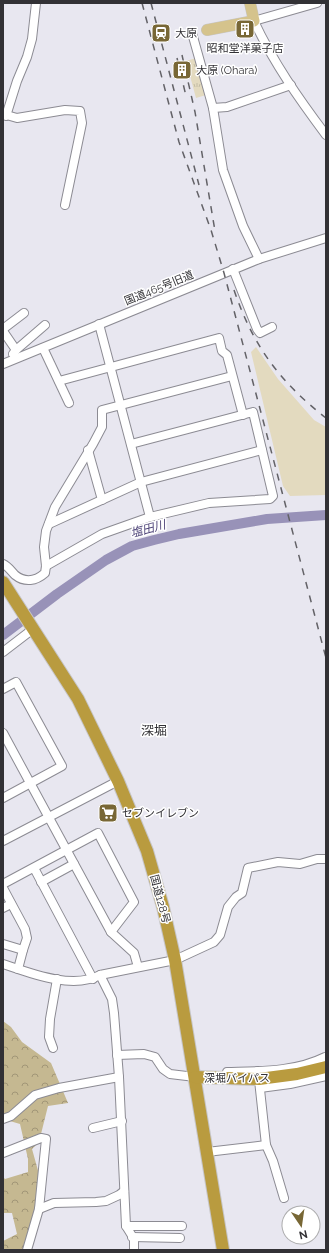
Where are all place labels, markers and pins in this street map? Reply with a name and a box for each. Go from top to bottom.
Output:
building icon: 昭和堂洋菓子店 [234,18,256,40]
station icon: 大原 [150,22,172,44]
place label: 大原 [175,27,197,40]
place label: 昭和堂洋菓子店 [207,42,284,55]
building icon: 大原 (Ohara) [171,59,193,81]
place label: 大原 (Ohara) [196,64,257,77]
supermarket icon: セブンイレブン [97,802,119,824]
place label: セブンイレブン [122,807,199,820]

